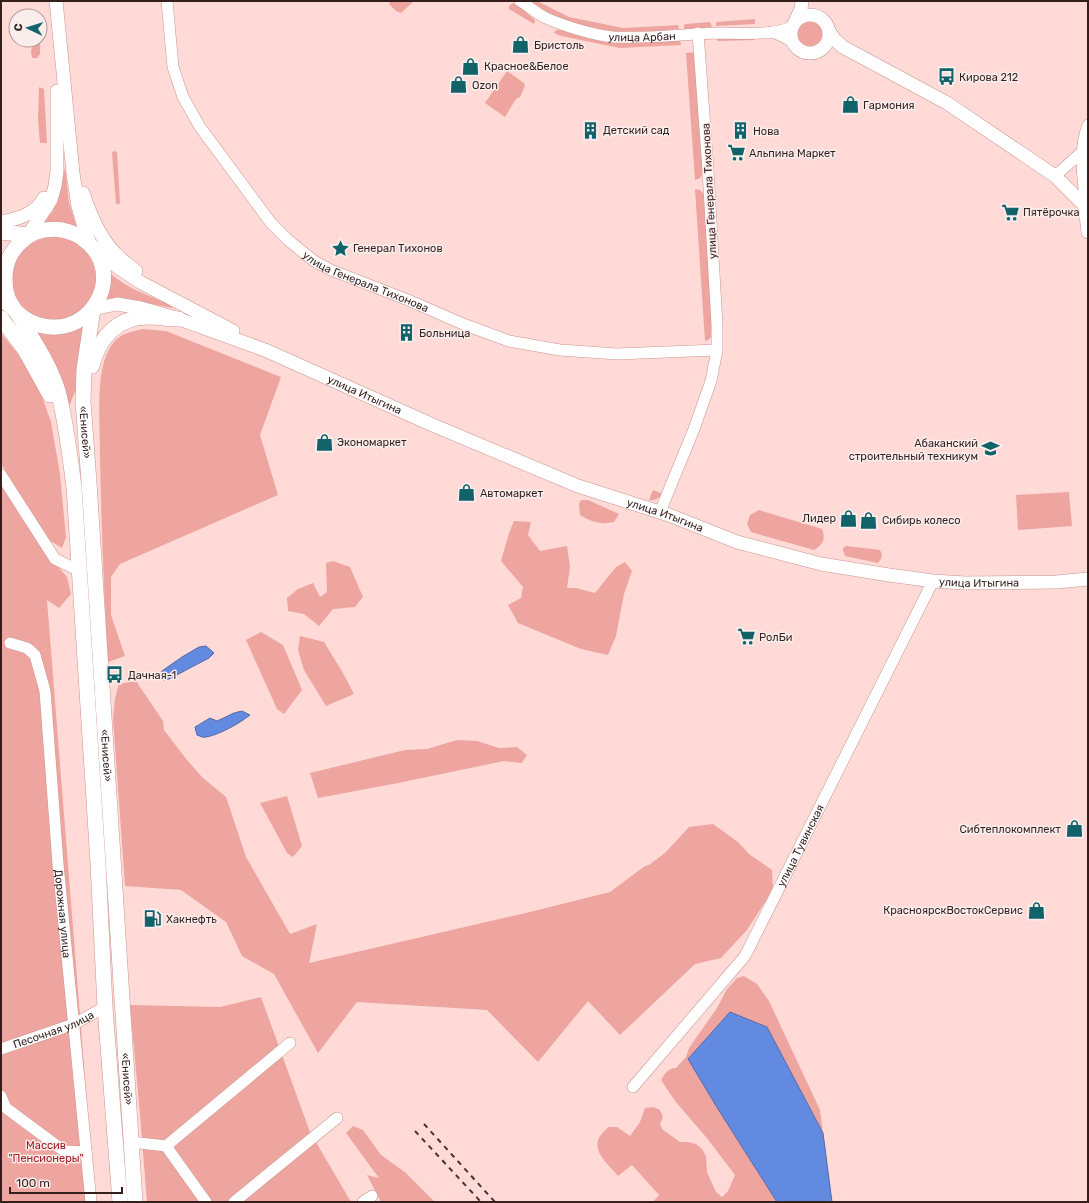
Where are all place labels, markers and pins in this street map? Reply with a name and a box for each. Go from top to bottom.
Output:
shop icon: Бристоль [511,35,531,55]
place label: Бристоль [534,39,585,52]
shop icon: Красное&Белое [461,56,481,76]
place label: Красное&Белое [484,60,569,73]
bus stop icon: Кирова 212 [936,67,956,87]
place label: Кирова 212 [959,71,1018,84]
shop icon: Ozon [449,75,469,95]
place label: Ozon [472,79,498,92]
shop icon: Гармония [840,95,860,115]
place label: Гармония [863,99,915,112]
building icon: Детский сад [580,120,600,140]
building icon: Нова [730,121,750,141]
place label: Детский сад [603,124,670,137]
place label: Нова [753,125,779,138]
supermarket icon: Альпина Маркет [726,143,746,163]
place label: Альпина Маркет [749,147,836,160]
supermarket icon: Пятёрочка [1000,202,1020,222]
place label: Пятёрочка [1023,206,1080,219]
place icon: Генерал Тихонов [330,238,350,258]
place label: Генерал Тихонов [353,242,443,255]
building icon: Больница [396,323,416,343]
place label: Больница [419,327,470,340]
shop icon: Экономаркет [314,432,334,452]
place label: Экономаркет [337,436,407,449]
place label: Абаканский строительный техникум [849,437,978,463]
school or university icon: Абаканский строительный техникум [981,439,1001,459]
shop icon: Автомаркет [457,483,477,503]
place label: Автомаркет [480,487,543,500]
shop icon: Лидер [839,508,859,528]
shop icon: Сибирь колесо [859,510,879,530]
place label: Лидер [802,512,836,525]
place label: Сибирь колесо [882,514,961,527]
supermarket icon: РолБи [736,627,756,647]
place label: РолБи [759,631,792,644]
bus stop icon: Дачная-1 [105,665,125,685]
place label: Дачная-1 [128,669,176,682]
shop icon: Сибтеплокомплект [1064,819,1084,839]
place label: Сибтеплокомплект [960,823,1061,836]
shop icon: КрасноярскВостокСервис [1026,900,1046,920]
place label: КрасноярскВостокСервис [883,904,1023,917]
fuel station icon: Хакнефть [143,909,163,929]
place label: Хакнефть [166,913,217,926]

